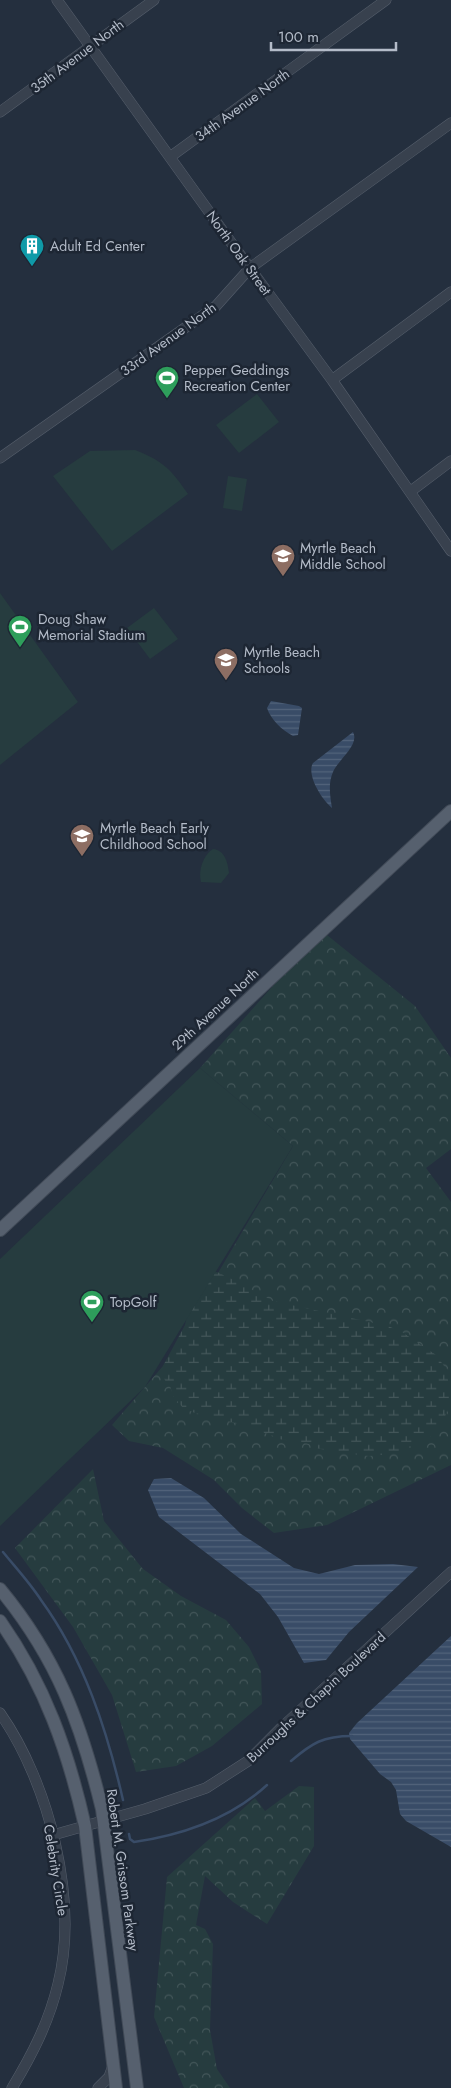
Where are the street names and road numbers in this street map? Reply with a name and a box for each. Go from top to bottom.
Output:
street label: 35th Avenue North [26,14,128,98]
street label: 34th Avenue North [191,64,293,146]
street label: North Oak Street [202,207,277,300]
street label: 33rd Avenue North [116,297,220,381]
street label: 29th Avenue North [167,963,263,1055]
street label: Burroughs & Chapin Boulevard [242,1627,390,1767]
street label: Robert M. Grissom Parkway [102,1788,144,1953]
street label: Celebrity Circle [39,1823,73,1917]

